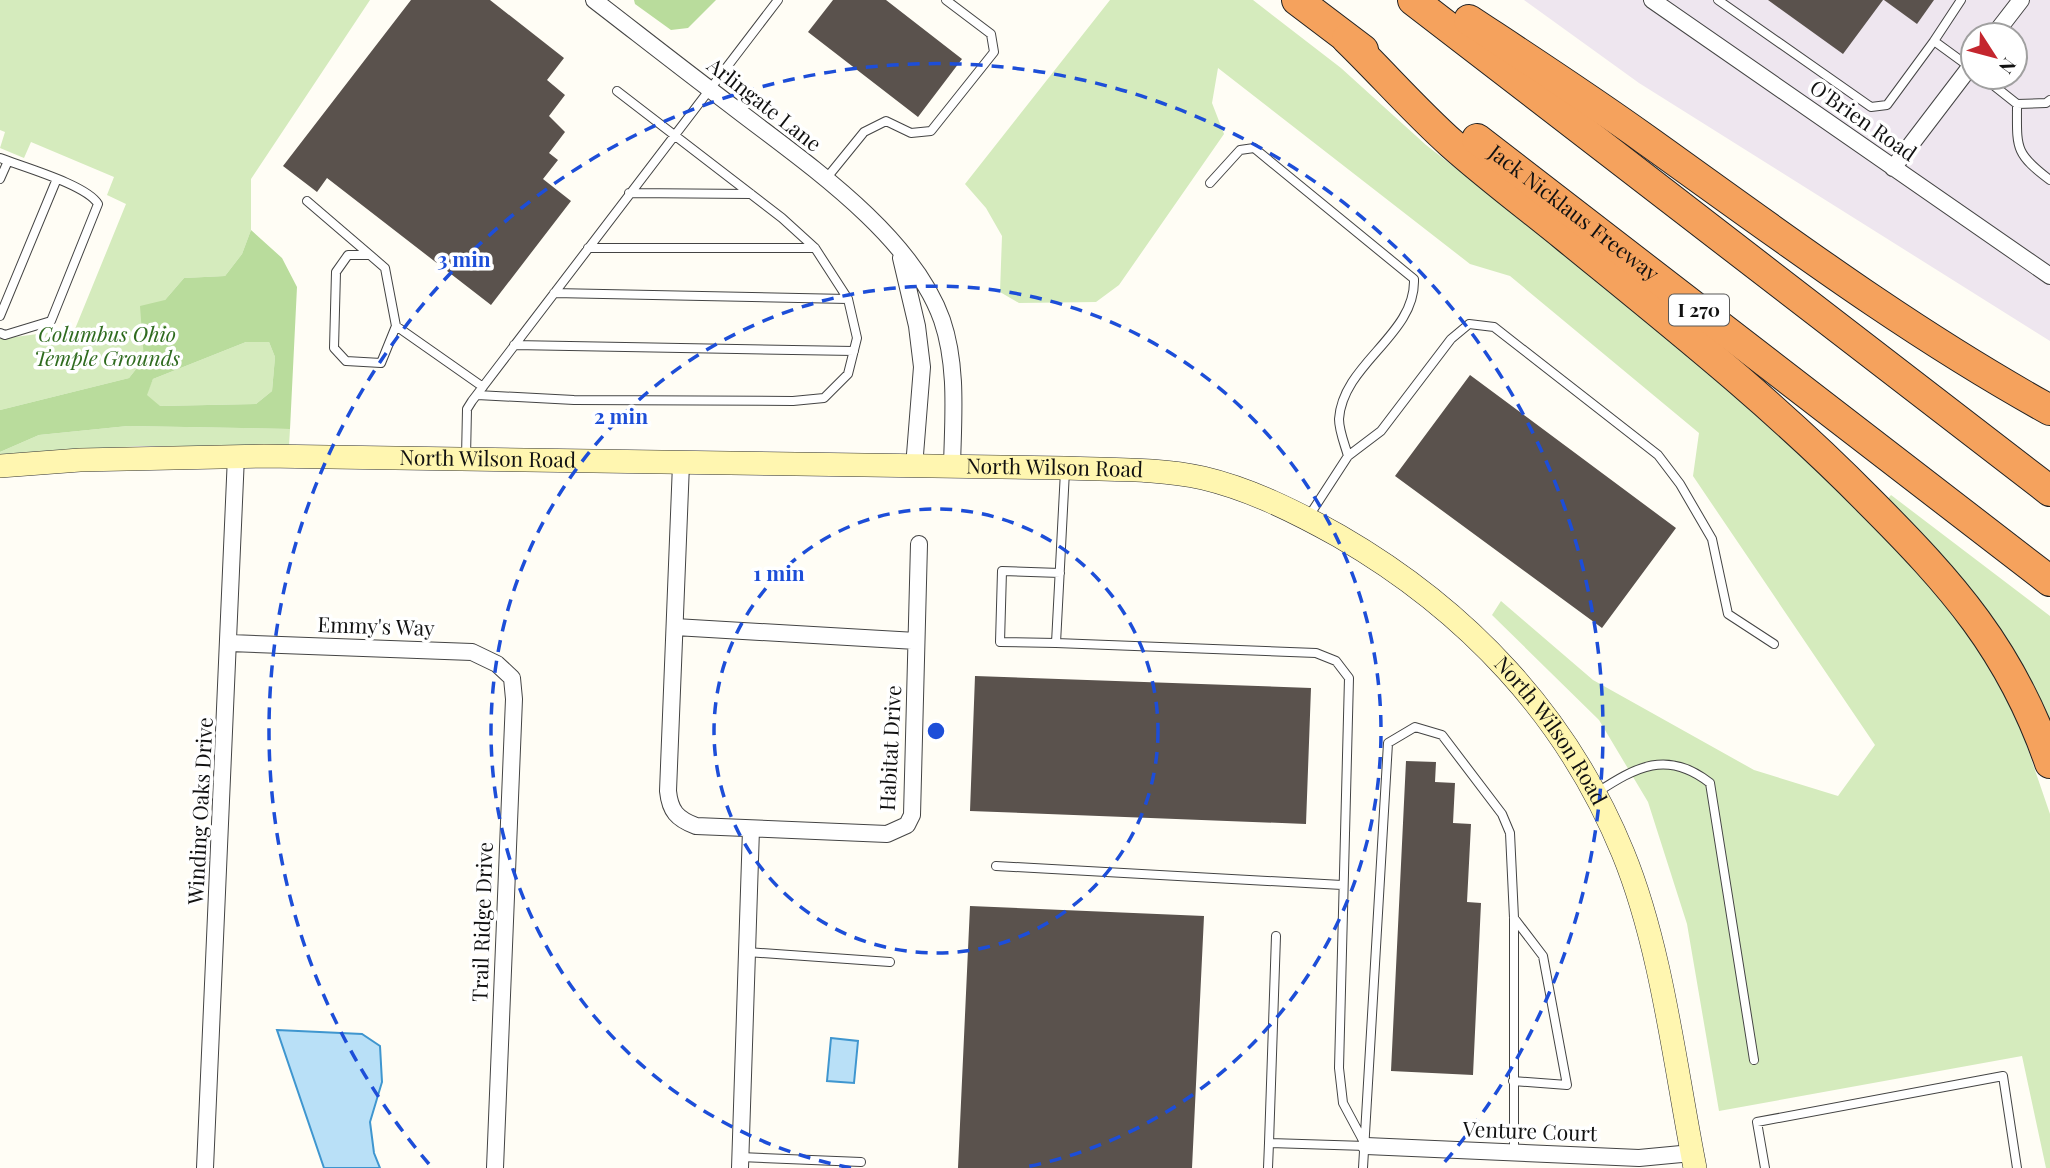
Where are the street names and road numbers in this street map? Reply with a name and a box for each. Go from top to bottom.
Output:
street label: Arlingate Lane [702,50,828,157]
street label: O'Brien Road [1805,72,1923,166]
street label: Jack Nicklaus Freeway [1483,137,1666,287]
road number: I 270 [1669,294,1729,326]
street label: North Wilson Road [399,442,576,473]
street label: North Wilson Road [966,451,1144,482]
street label: Emmy's Way [317,609,436,641]
street label: North Wilson Road [1489,649,1614,809]
street label: Habitat Drive [872,684,906,811]
street label: Winding Oaks Drive [180,716,218,906]
street label: Trail Ridge Drive [464,841,498,1003]
street label: Venture Court [1461,1114,1598,1146]

